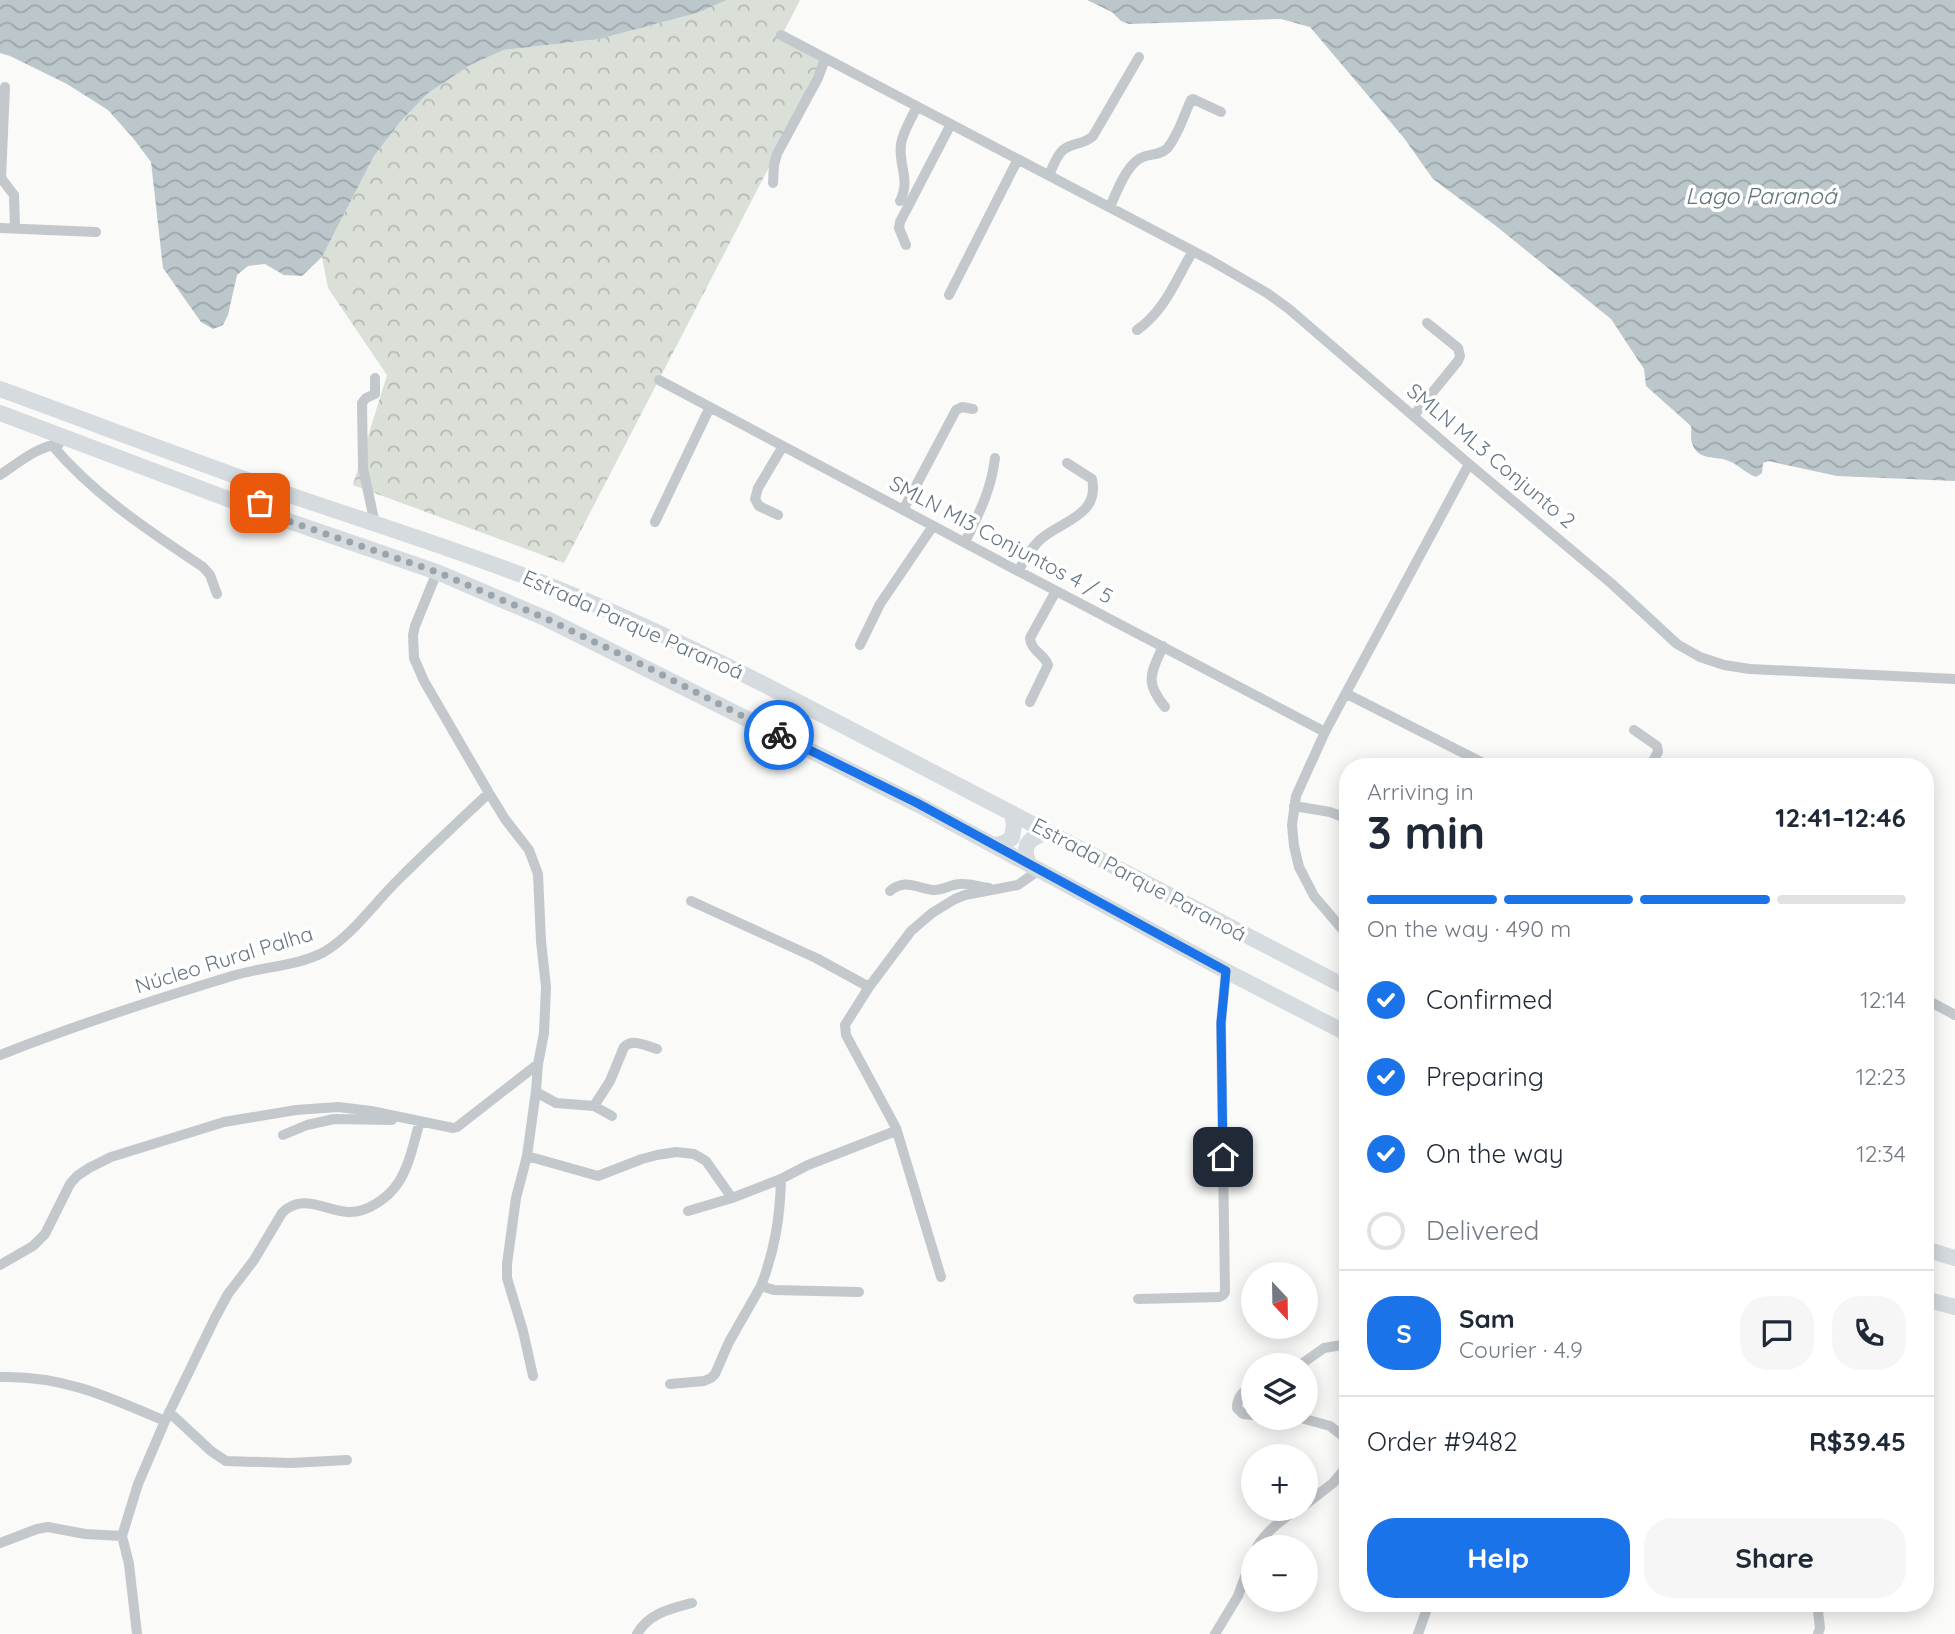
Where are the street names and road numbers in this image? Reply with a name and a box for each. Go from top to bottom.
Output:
street label: SMLN ML3 Conjunto 2 [1402,377,1581,533]
street label: SMLN MI3 Conjuntos 4 / 5 [885,469,1118,609]
street label: Estrada Parque Paranoá [519,564,748,685]
street label: Estrada Parque Paranoá [1028,812,1251,947]
street label: Núcleo Rural Palha [132,920,316,998]

